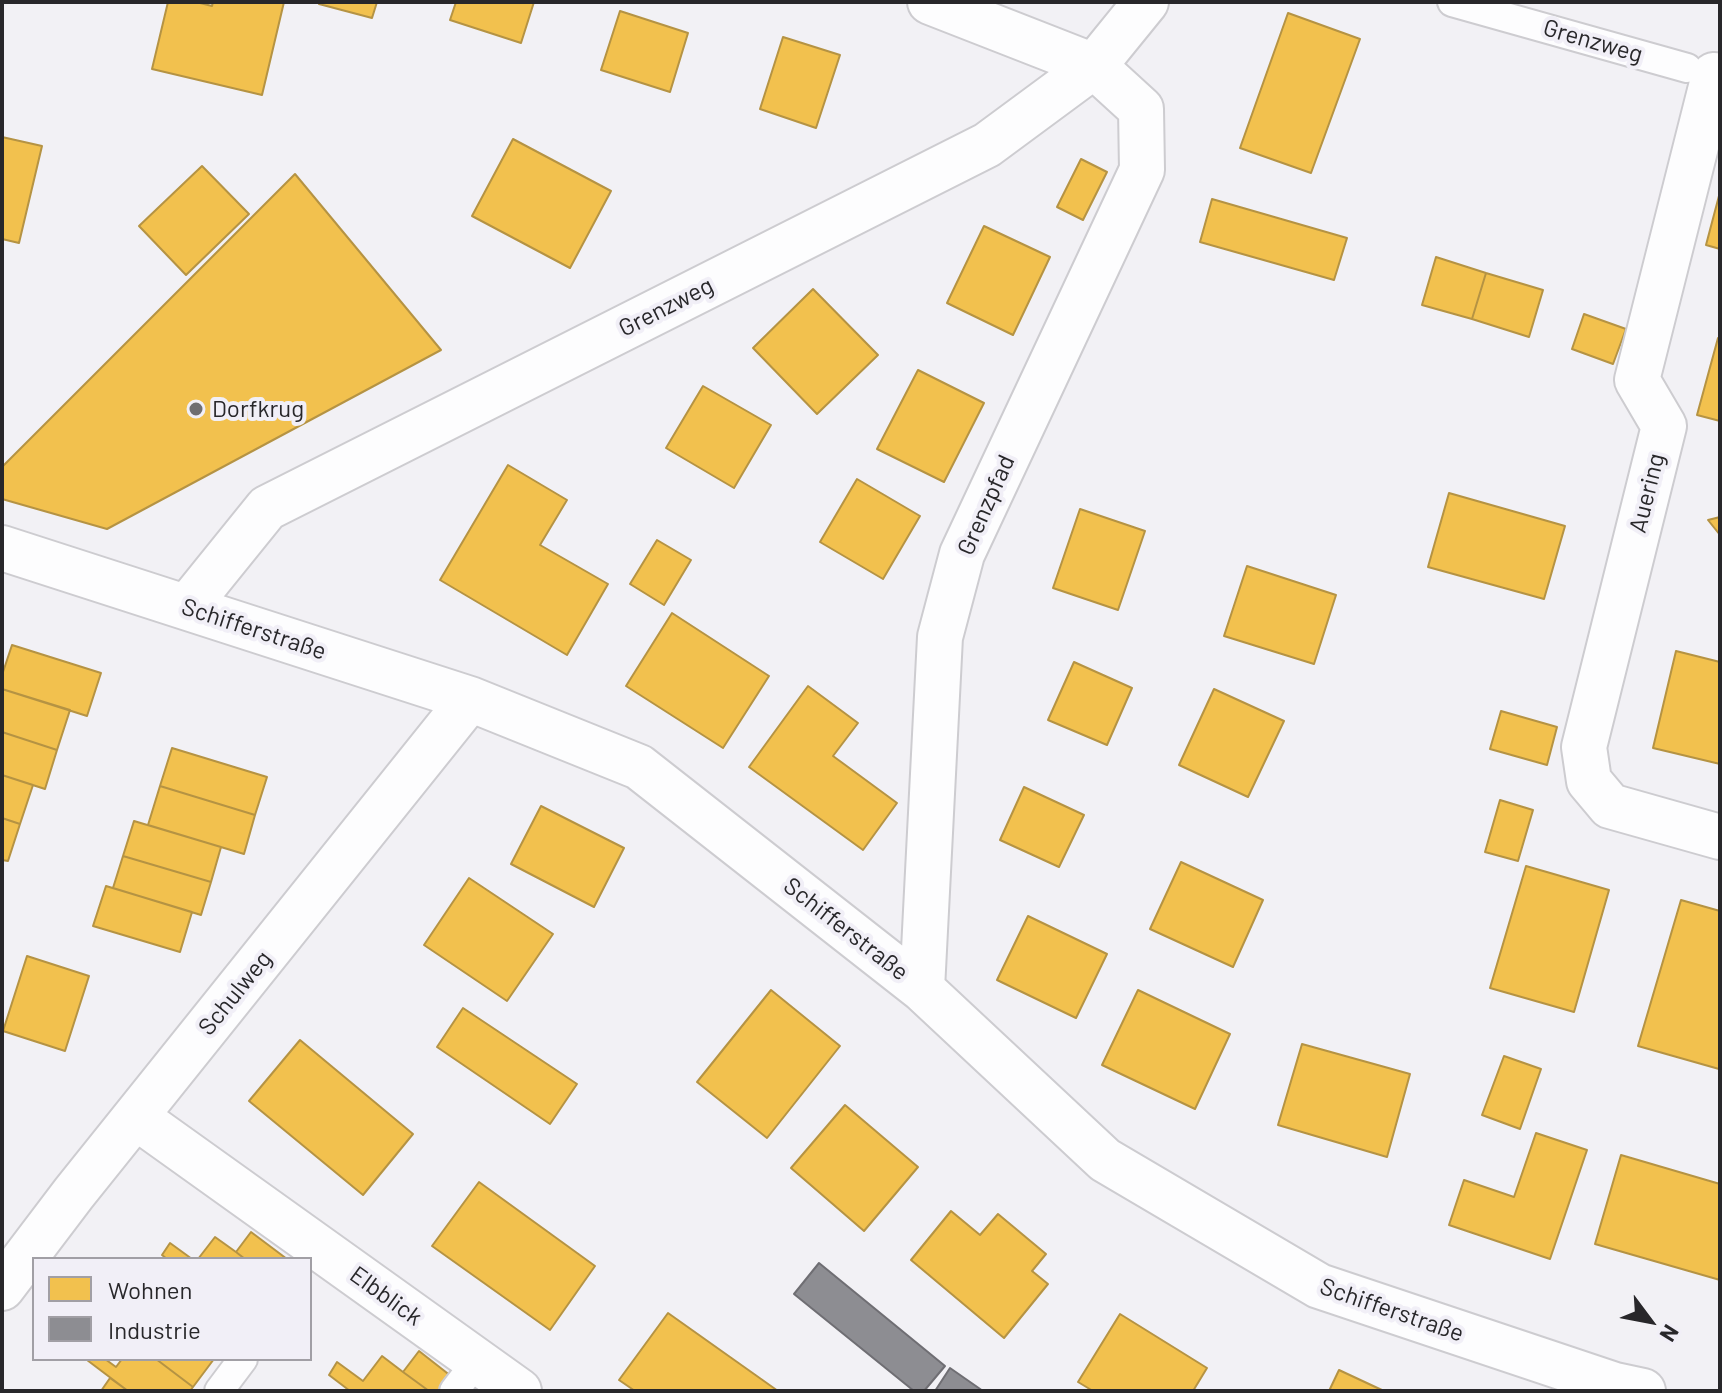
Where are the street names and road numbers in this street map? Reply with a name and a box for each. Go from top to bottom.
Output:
street label: Grenzweg [1540,13,1646,69]
street label: Grenzweg [614,271,718,343]
street label: Auering [1623,450,1671,536]
street label: Grenzpfad [951,451,1021,559]
street label: Schifferstraße [178,592,330,666]
street label: Schifferstraße [778,871,914,987]
street label: Schulweg [192,945,278,1041]
street label: Elbblick [344,1260,428,1332]
street label: Schifferstraße [1316,1272,1468,1348]

